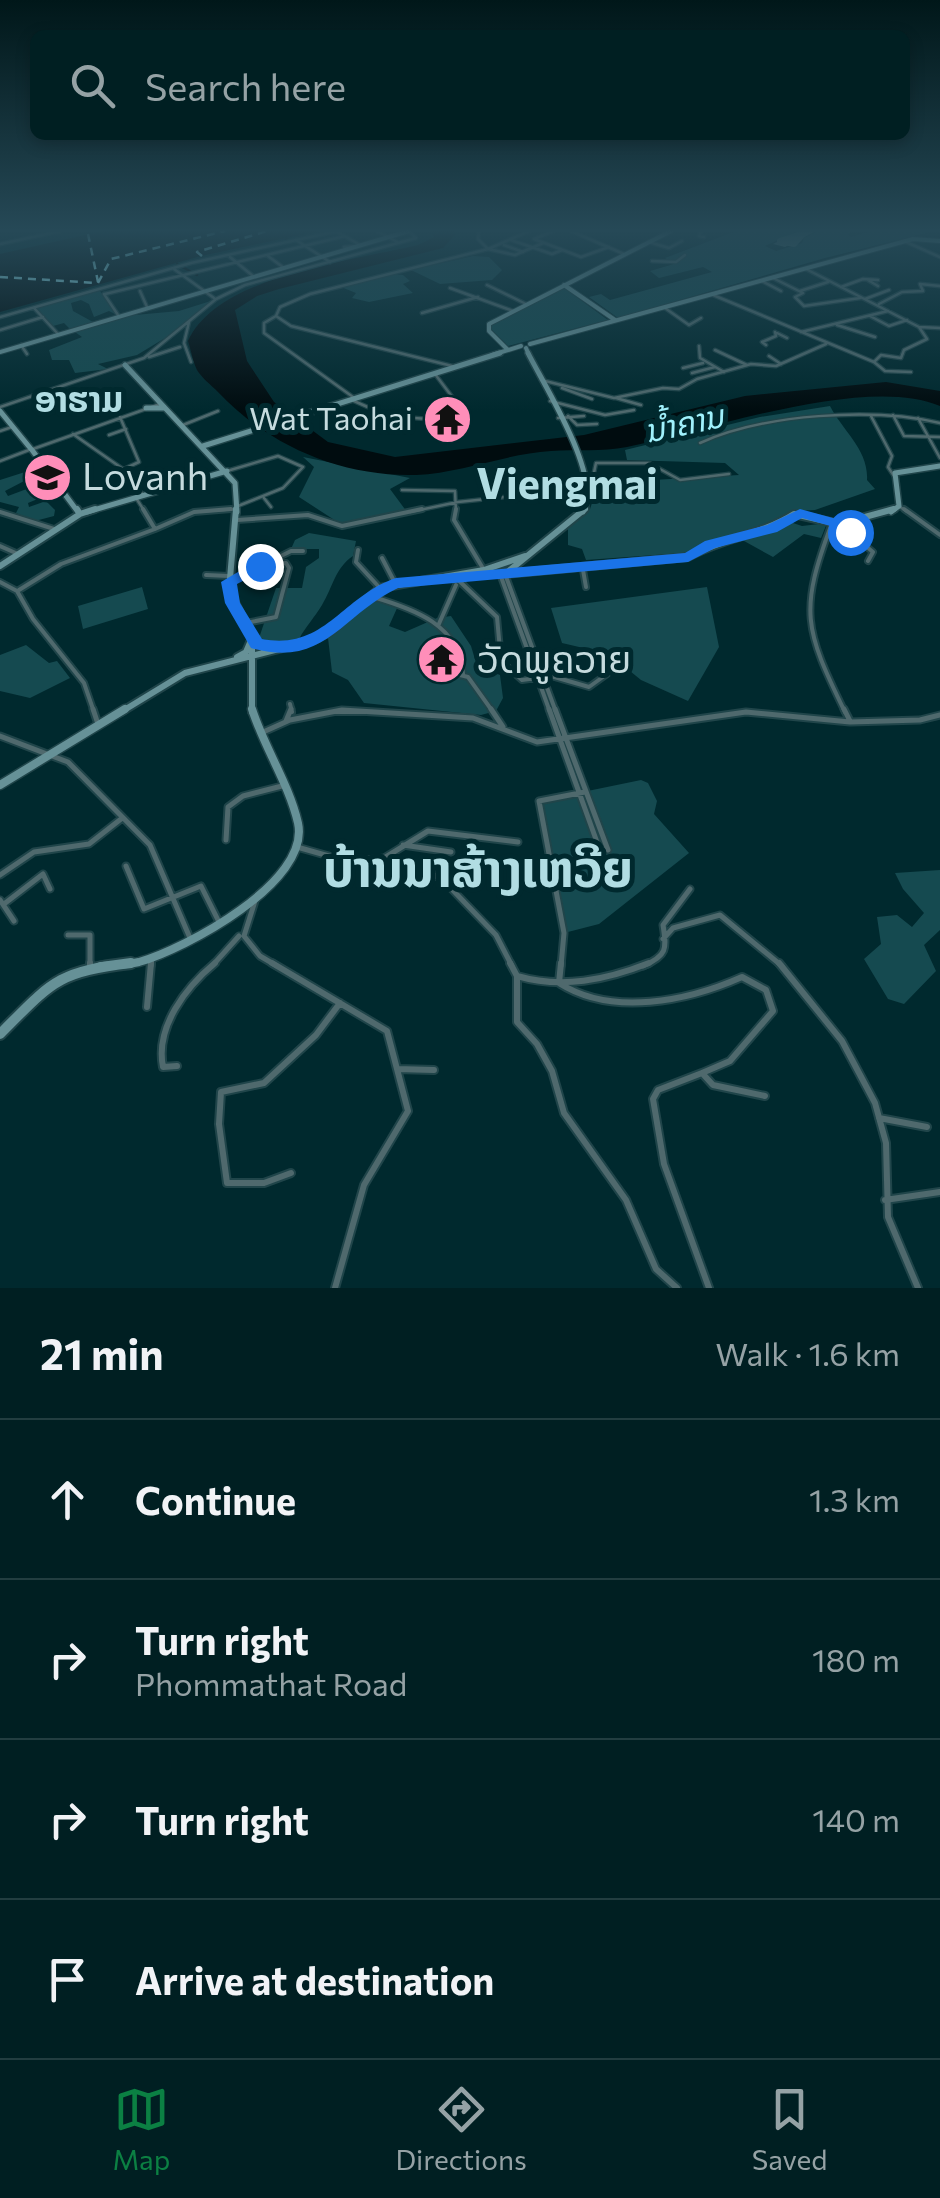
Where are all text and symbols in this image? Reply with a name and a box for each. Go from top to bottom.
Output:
search box [30,30,910,140]
icon: search [65,58,120,113]
text: Search here [145,62,346,109]
district label: ອາຮາມ [35,376,123,419]
water label: ນ້ຳຄານ [640,392,729,450]
temple icon: Wat Taohai [422,393,474,445]
place label: Wat Taohai [249,397,413,437]
school or university icon: Lovanh [21,451,73,503]
place label: Lovanh [82,451,208,498]
district label: Viengmai [476,456,658,508]
route start [828,510,874,556]
route end [238,544,284,590]
temple icon: ວັດພູຄວາຍ [416,634,468,686]
place label: ວັດພູຄວາຍ [477,634,631,684]
district label: ບ້ານນາສ້າງເຫວີຍ [323,836,633,897]
text: 21 min [40,1327,164,1379]
text: Walk · 1.6 km [716,1333,900,1373]
icon: ahead [40,1472,95,1527]
text: Continue [135,1476,296,1523]
text: 1.3 km [809,1479,900,1519]
text: Turn right [135,1616,309,1663]
icon: right [40,1632,95,1687]
text: 180 m [812,1639,900,1679]
text: Phommathat Road [135,1663,407,1703]
icon: right [40,1792,95,1847]
text: Turn right [135,1796,309,1843]
text: 140 m [812,1799,900,1839]
icon: arrive [40,1952,95,2007]
text: Arrive at destination [135,1956,494,2003]
tab: Map [113,2082,170,2176]
tab: Directions [395,2082,527,2176]
tab: Saved [752,2082,827,2176]

